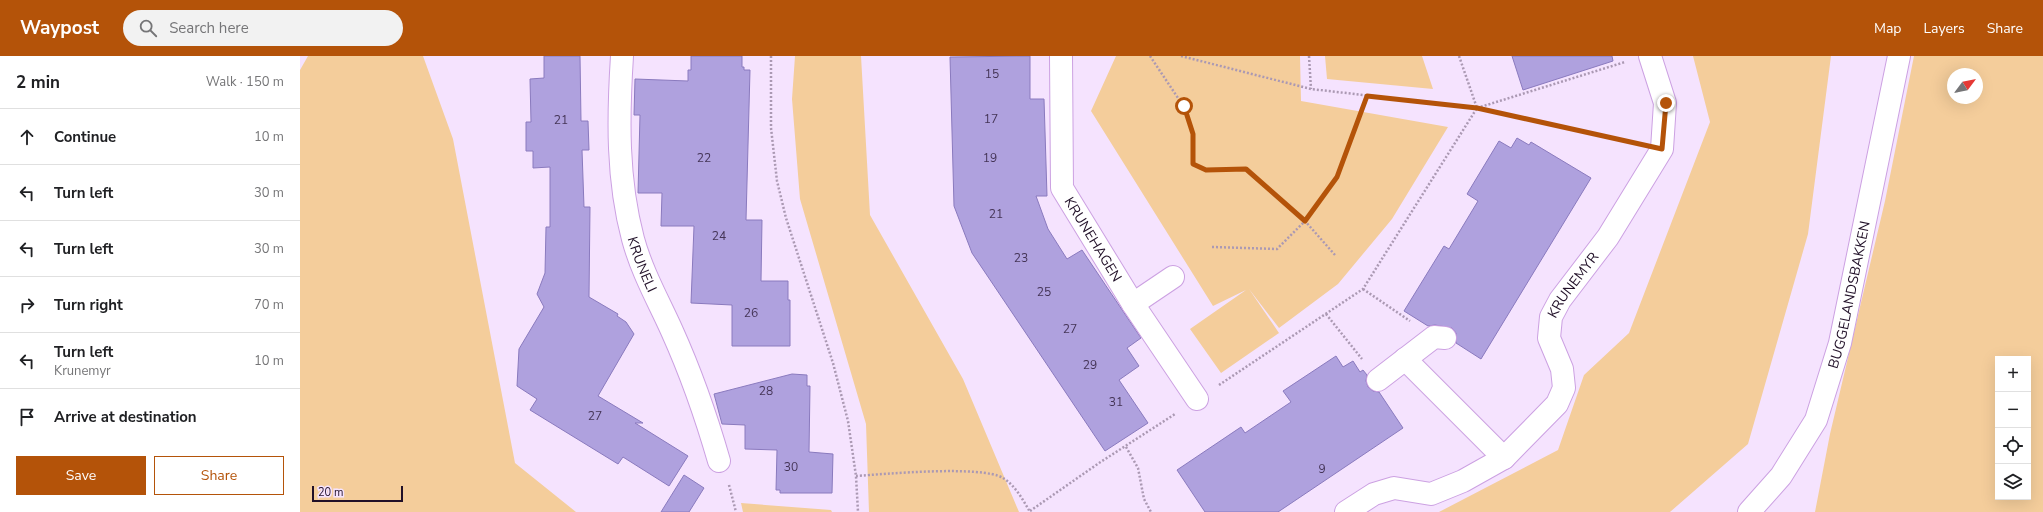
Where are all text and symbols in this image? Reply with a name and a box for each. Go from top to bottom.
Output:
search box [123,10,403,46]
text: Waypost [20,15,99,41]
icon: search [137,17,159,39]
text: Search here [169,18,249,38]
text: Map [1874,19,1901,38]
text: Layers [1923,19,1965,38]
text: Share [1987,19,2023,38]
house number: 15 [985,66,999,82]
north arrow [1947,68,1983,104]
text: 2 min [16,71,60,94]
text: Walk · 150 m [206,73,284,91]
route end [1657,94,1675,112]
route start [1175,97,1193,115]
house number: 17 [984,111,998,127]
house number: 21 [554,112,568,128]
icon: ahead [16,126,38,148]
text: Continue [54,127,116,147]
text: 10 m [254,128,284,146]
house number: 22 [697,150,711,166]
house number: 19 [983,150,997,166]
icon: left [16,182,38,204]
text: Turn left [54,183,113,203]
text: 30 m [254,184,284,202]
street label: KRUNEHAGEN [1060,193,1127,285]
house number: 21 [989,206,1003,222]
street label: BUGGELANDSBAKKEN [1823,219,1874,371]
house number: 24 [712,228,726,244]
street label: KRUNELI [623,234,662,295]
icon: left [16,238,38,260]
text: Turn left [54,239,113,259]
text: 30 m [254,240,284,258]
street label: KRUNEMYR [1543,248,1603,321]
house number: 23 [1014,250,1028,266]
house number: 25 [1037,284,1051,300]
icon: right [16,294,38,316]
text: Turn right [54,295,123,315]
text: 70 m [254,296,284,314]
house number: 26 [744,305,758,321]
house number: 27 [1063,321,1077,337]
text: Turn left [54,342,113,362]
icon: left [16,350,38,372]
text: 10 m [254,352,284,370]
map controls [1995,356,2031,500]
button: + [1995,356,2031,392]
house number: 29 [1083,357,1097,373]
text: Krunemyr [54,362,111,380]
house number: 28 [759,383,773,399]
button: − [1995,392,2031,428]
house number: 31 [1109,394,1123,410]
icon: arrive [16,406,38,428]
text: Arrive at destination [54,407,197,427]
house number: 27 [588,408,602,424]
button: locate [1995,428,2031,464]
button: Save [16,456,146,495]
button: Share [154,456,284,495]
house number: 30 [784,459,798,475]
house number: 9 [1318,461,1326,477]
button: layers [1995,464,2031,500]
scale bar [312,484,403,503]
text: 20 m [318,485,343,500]

